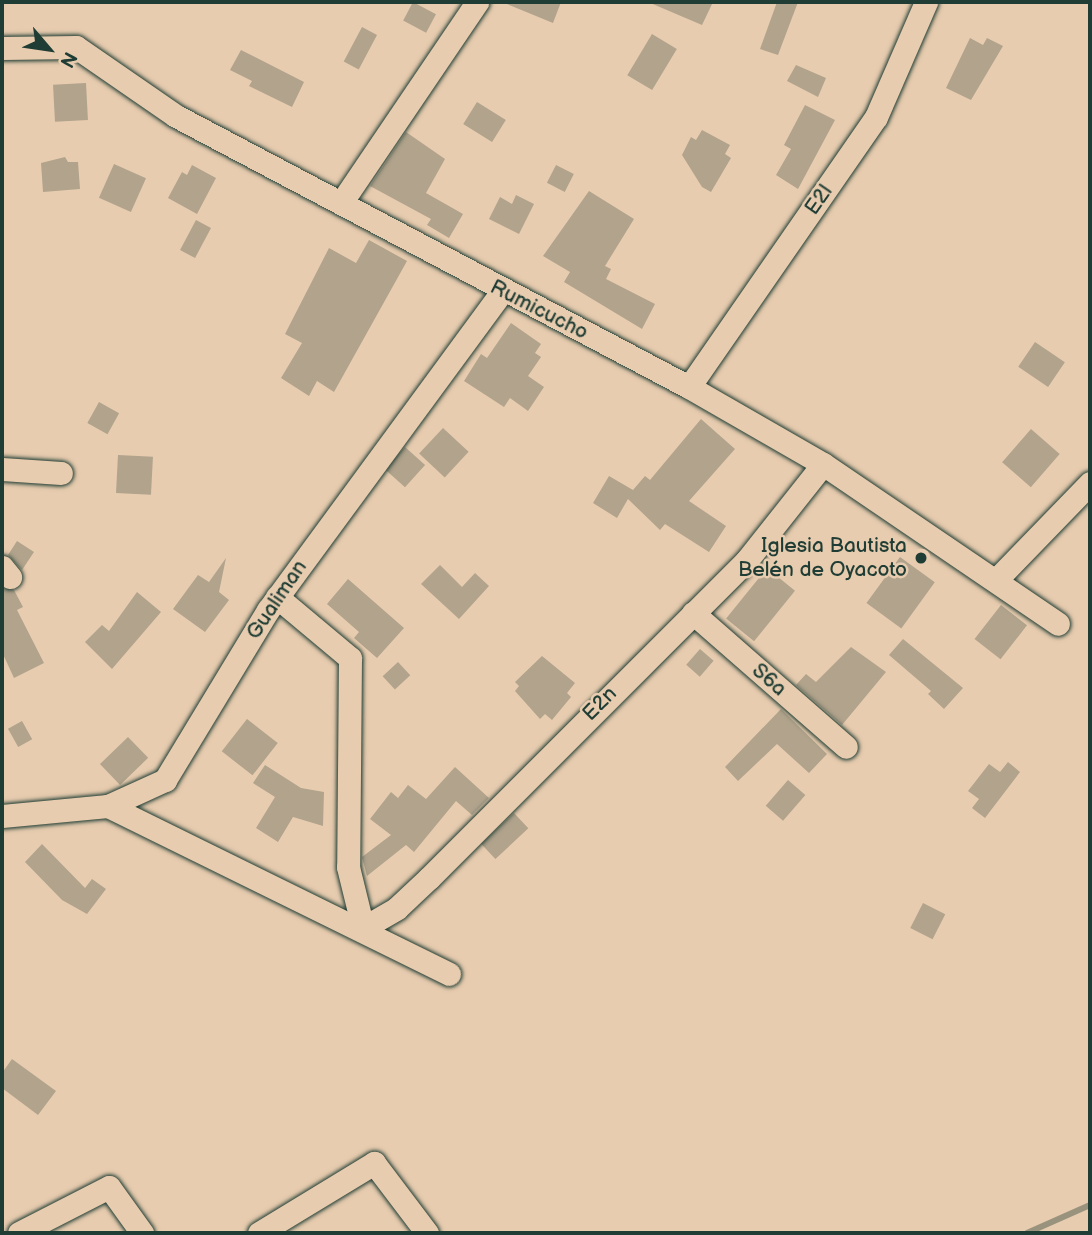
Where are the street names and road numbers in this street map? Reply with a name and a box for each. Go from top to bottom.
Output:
street label: E2l [800,180,838,220]
street label: Rumicucho [486,275,592,345]
street label: Gualiman [241,556,313,644]
street label: S6a [747,658,791,702]
street label: E2n [578,682,622,726]

